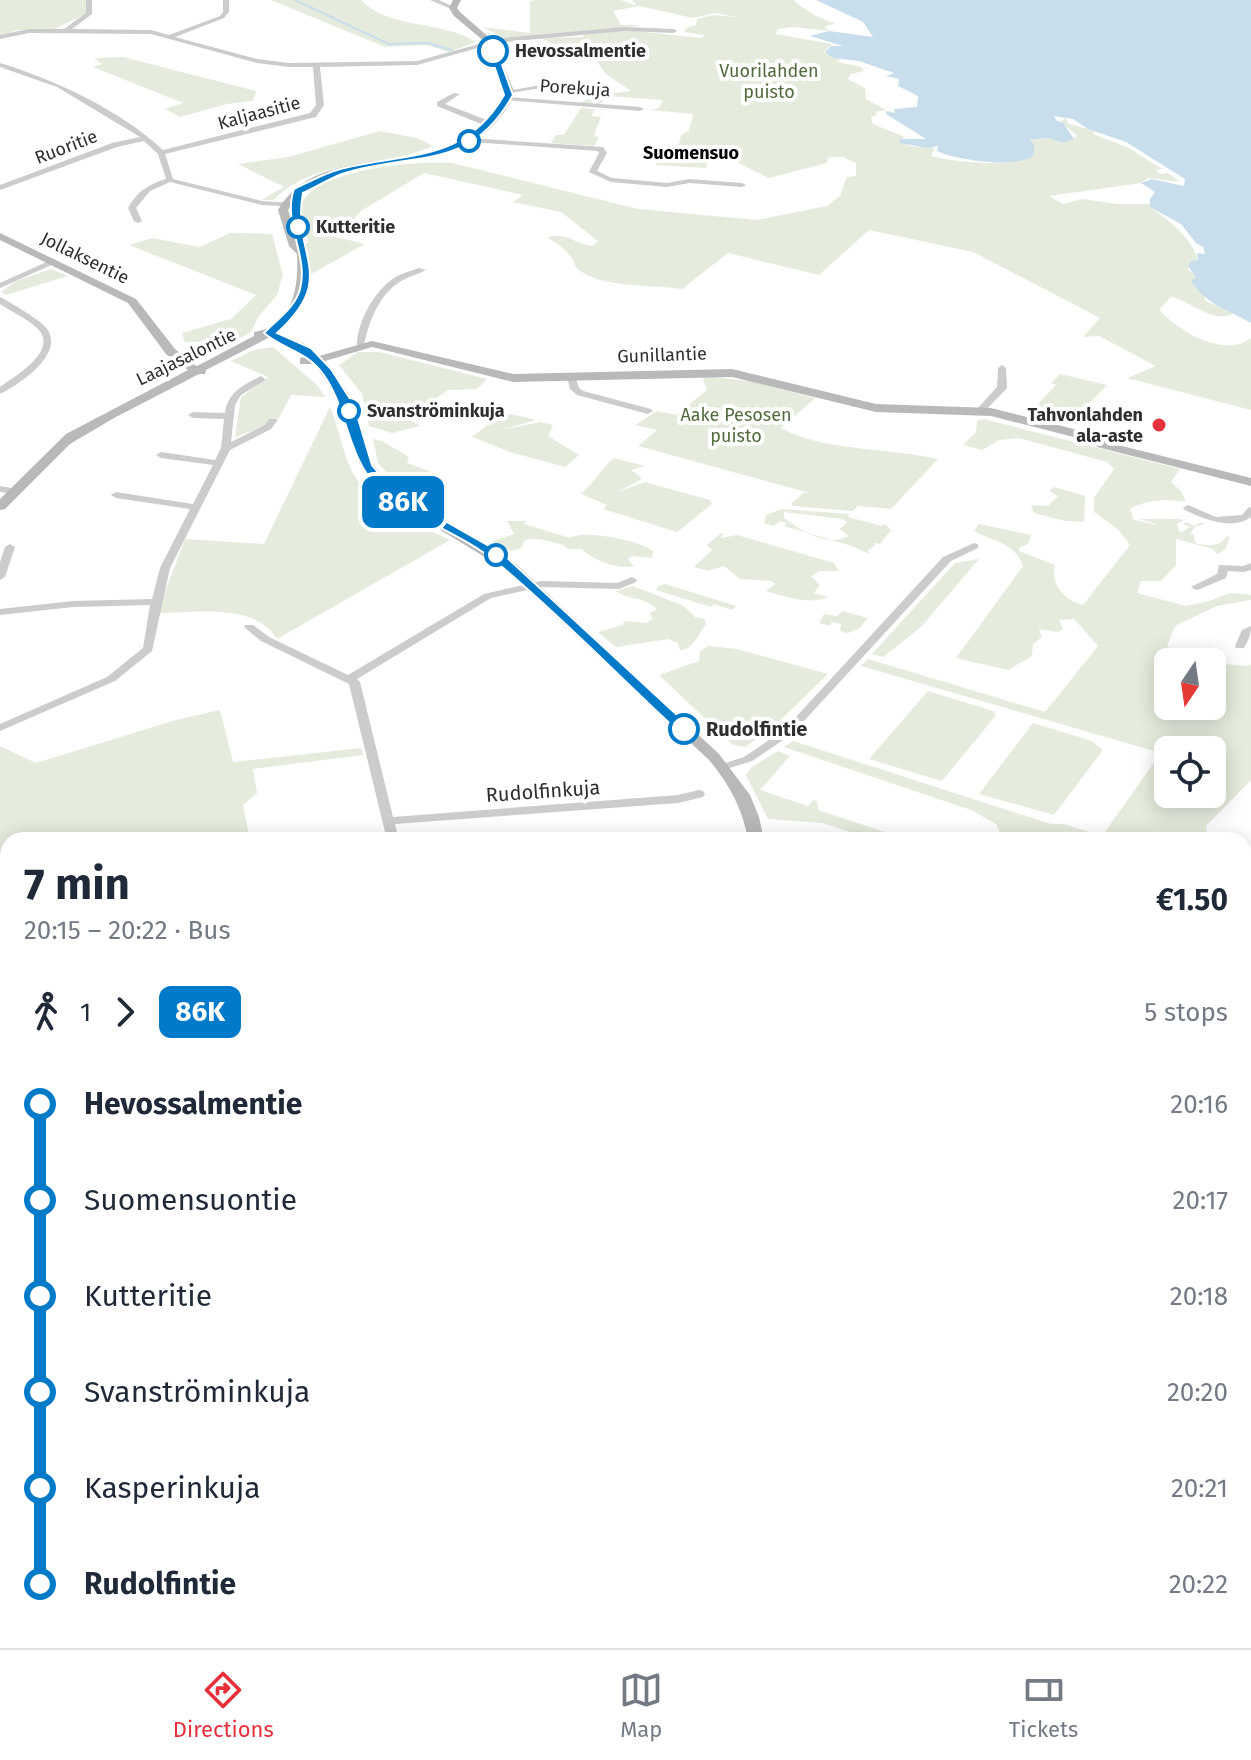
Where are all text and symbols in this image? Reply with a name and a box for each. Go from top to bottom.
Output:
marker: Hevossalmentie [478,36,508,66]
place label: Hevossalmentie [515,40,646,62]
park label: Vuorilahden puisto [719,60,819,103]
street label: Porekuja [539,75,611,101]
street label: Kaljaasitie [215,91,303,135]
street label: Ruoritie [32,125,100,169]
unlabelled marker [458,130,480,152]
district label: Suomensuo [643,142,739,164]
marker: Kutteritie [287,216,309,238]
place label: Kutteritie [316,216,395,238]
street label: Jollaksentie [37,227,133,289]
street label: Laajasalontie [133,323,239,391]
street label: Gunillantie [617,342,707,368]
marker: Svanströminkuja [338,400,360,422]
place label: Svanströminkuja [367,400,505,422]
park label: Aake Pesosen puisto [680,404,792,447]
place label: Tahvonlahden ala-aste [1027,404,1143,447]
marker: Tahvonlahden ala-aste [1150,416,1168,434]
line badge: 86K [357,476,449,528]
text: 86K [378,485,428,518]
unlabelled marker [485,544,507,566]
north arrow [1154,648,1226,720]
map controls [1154,648,1226,808]
marker: Rudolfintie [669,714,699,744]
place label: Rudolfintie [706,717,807,741]
button: locate [1154,736,1226,808]
street label: Rudolfinkuja [485,775,601,807]
text: 7 min [24,858,130,911]
text: €1.50 [1156,882,1228,918]
text: 20:15 – 20:22 · Bus [24,915,231,946]
icon: walk [24,990,68,1034]
icon: forward [103,990,147,1034]
text: 86K [175,995,225,1028]
text: 1 [80,997,91,1028]
text: 5 stops [1144,997,1228,1028]
text: Hevossalmentie [84,1086,302,1122]
text: 20:16 [1170,1089,1228,1120]
text: Suomensuontie [84,1182,297,1218]
text: 20:17 [1173,1185,1228,1216]
text: Kutteritie [84,1278,212,1314]
text: 20:18 [1170,1281,1228,1312]
text: Svanströminkuja [84,1374,310,1410]
text: 20:20 [1167,1377,1228,1408]
text: Kasperinkuja [84,1470,261,1506]
text: 20:21 [1171,1473,1228,1504]
text: Rudolfintie [84,1566,236,1602]
text: 20:22 [1169,1569,1228,1600]
tab: Directions [173,1668,274,1743]
tab: Map [619,1668,663,1743]
tab: Tickets [1009,1668,1078,1743]

